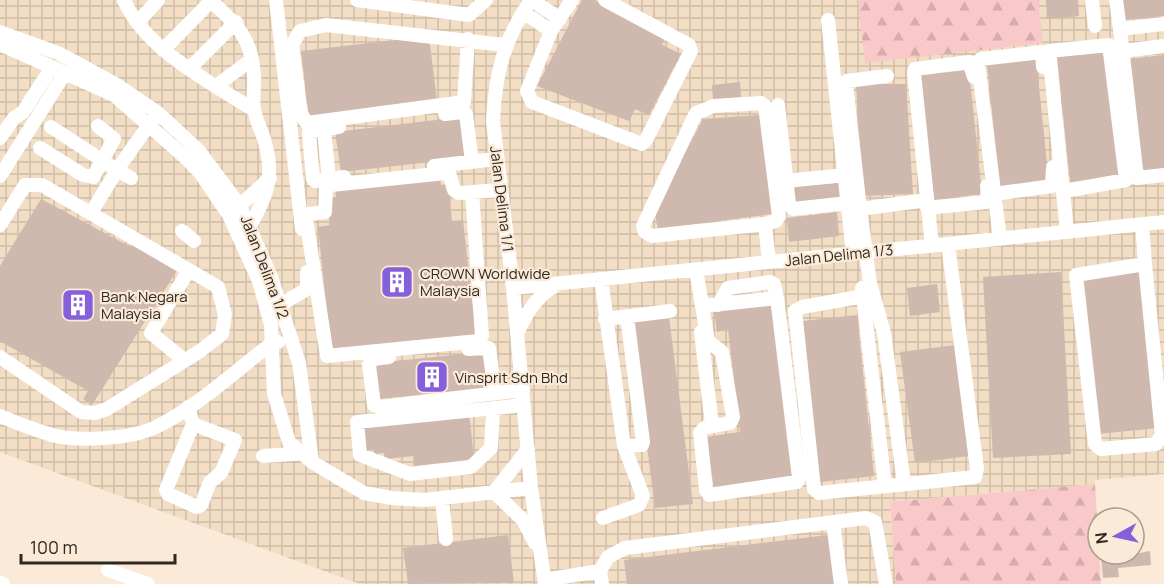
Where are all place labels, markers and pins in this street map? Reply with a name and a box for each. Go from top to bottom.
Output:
place label: CROWN Worldwide Malaysia [420,263,551,301]
building icon: CROWN Worldwide Malaysia [379,264,415,300]
place label: Bank Negara Malaysia [101,286,188,324]
building icon: Bank Negara Malaysia [60,287,96,323]
building icon: Vinsprit Sdn Bhd [414,359,450,395]
place label: Vinsprit Sdn Bhd [455,367,568,388]

